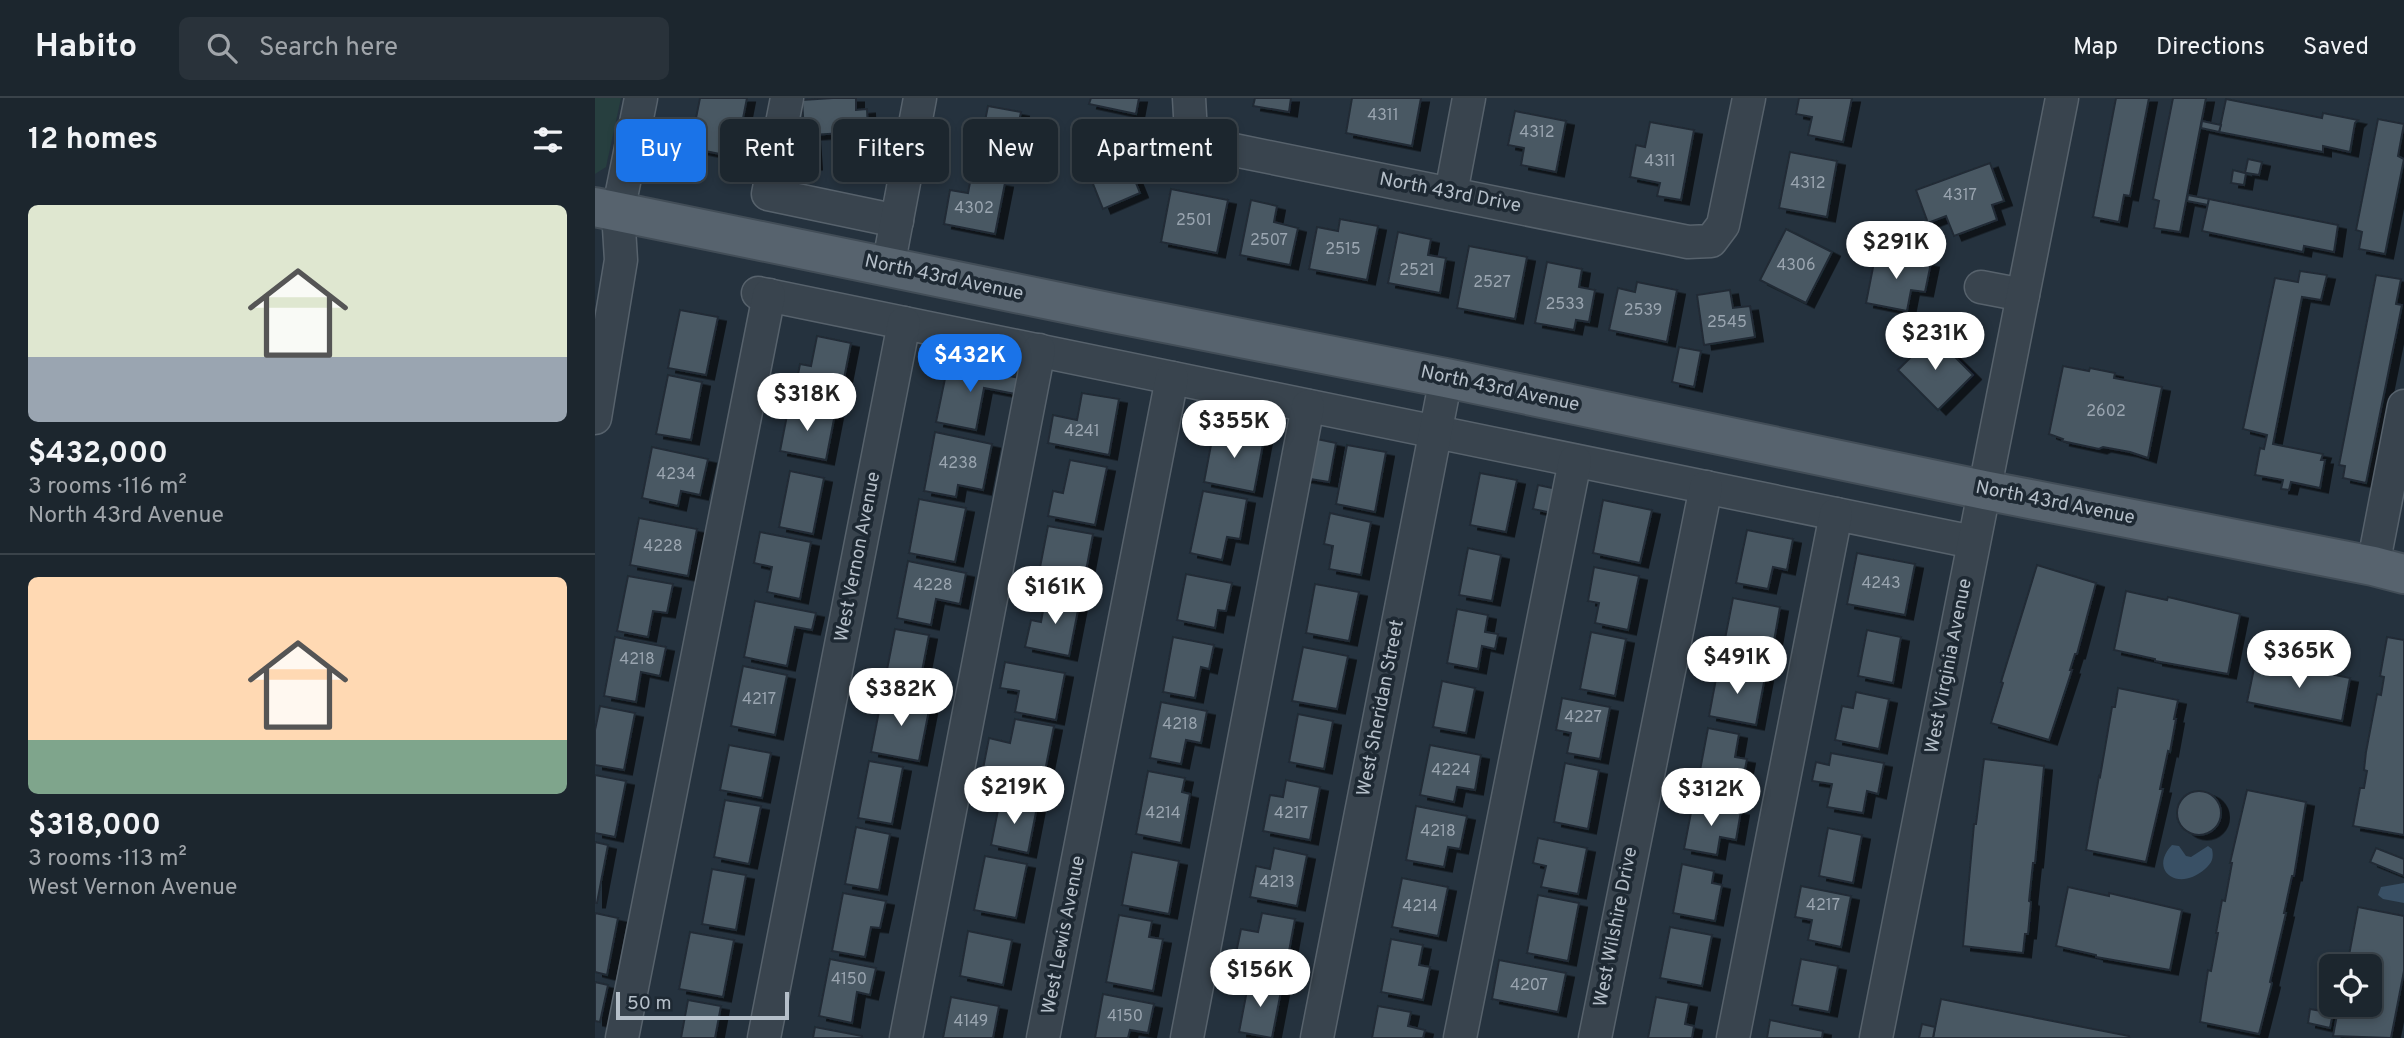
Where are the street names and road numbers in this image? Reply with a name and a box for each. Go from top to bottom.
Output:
street label: North 43rd Drive [1377,167,1523,219]
street label: North 43rd Avenue [862,249,1026,307]
street label: North 43rd Avenue [1418,360,1582,418]
street label: West Vernon Avenue [830,470,886,644]
street label: North 43rd Avenue [1973,476,2137,530]
street label: West Virginia Avenue [1920,577,1978,755]
street label: West Sheridan Street [1352,618,1410,798]
street label: West Wilshire Drive [1589,845,1643,1009]
street label: West Lewis Avenue [1037,854,1091,1016]

